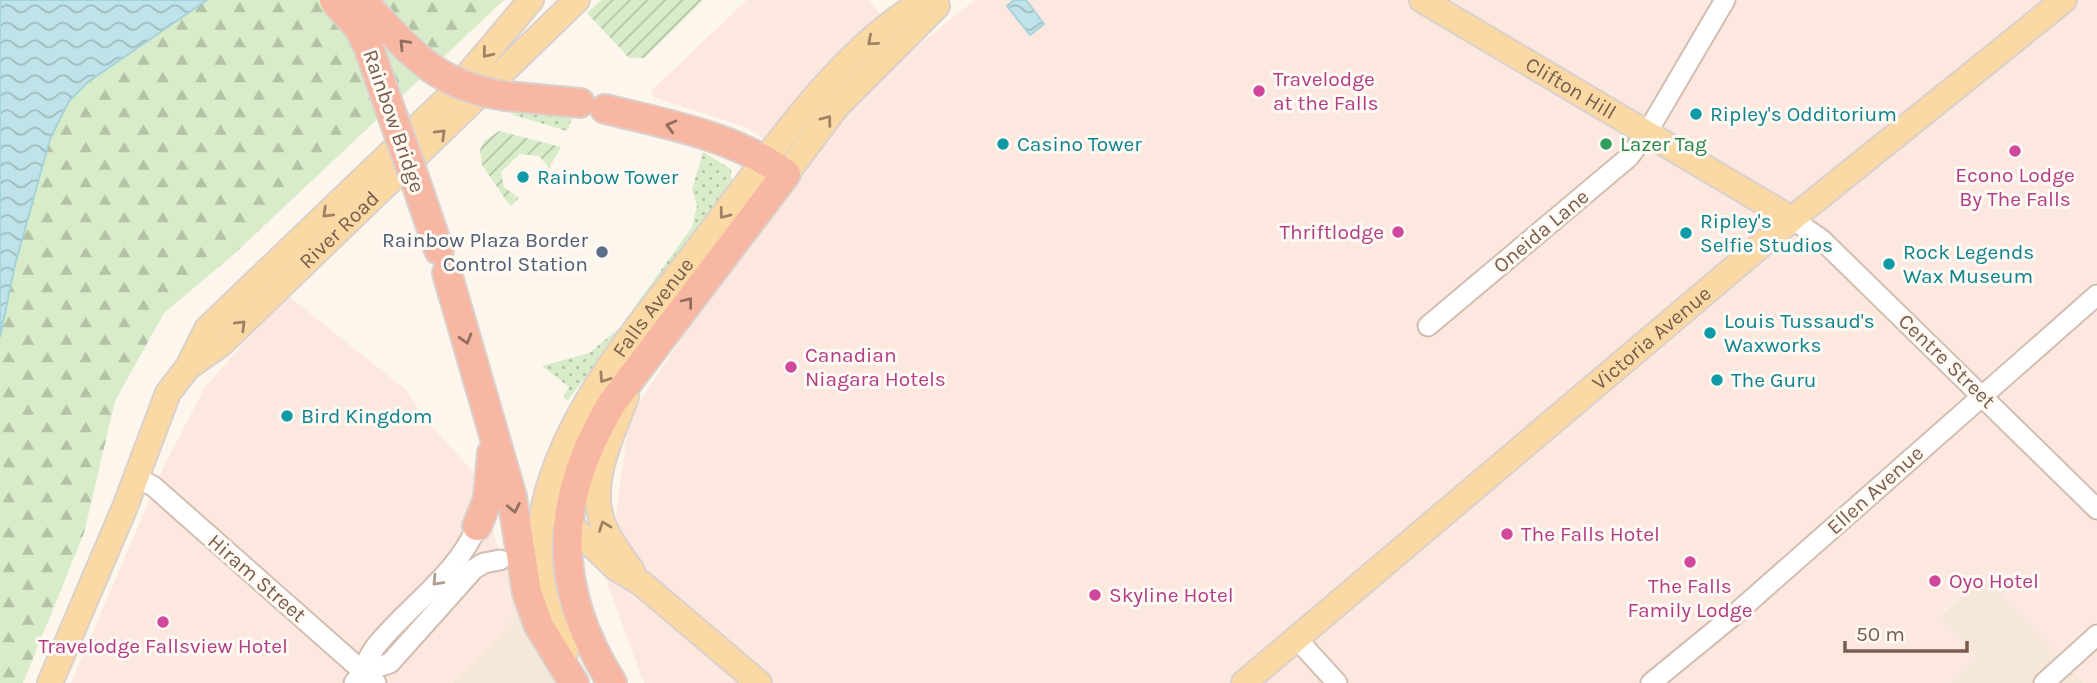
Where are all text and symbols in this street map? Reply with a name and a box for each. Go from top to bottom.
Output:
one-way arrow [867,33,880,45]
one-way arrow [400,40,413,53]
one-way arrow [483,45,496,57]
street label: Rainbow Bridge [358,46,430,196]
street label: Clifton Hill [1521,52,1621,124]
place label: Travelodge at the Falls [1273,67,1379,115]
marker: Travelodge at the Falls [1251,83,1267,99]
place label: Ripley's Odditorium [1710,102,1897,126]
marker: Ripley's Odditorium [1688,106,1704,122]
one-way arrow [819,115,831,127]
one-way arrow [665,120,677,134]
one-way arrow [432,129,445,142]
place label: Casino Tower [1017,132,1142,156]
place label: Lazer Tag [1620,132,1707,156]
marker: Casino Tower [995,136,1011,152]
marker: Lazer Tag [1598,136,1614,152]
marker: Econo Lodge By The Falls [2007,143,2023,159]
place label: Econo Lodge By The Falls [1955,163,2075,211]
place label: Rainbow Tower [537,165,679,189]
marker: Rainbow Tower [515,169,531,185]
street label: Oneida Lane [1488,184,1594,278]
street label: River Road [294,186,384,274]
one-way arrow [322,205,335,218]
one-way arrow [720,206,733,218]
place label: Ripley's Selfie Studios [1700,209,1833,257]
place label: Thriftlodge [1279,220,1384,244]
marker: Thriftlodge [1390,224,1406,240]
marker: Ripley's Selfie Studios [1678,225,1694,241]
place label: Rainbow Plaza Border Control Station [382,228,588,276]
place label: Rock Legends Wax Museum [1903,240,2034,288]
marker: Rainbow Plaza Border Control Station [594,244,610,260]
street label: Falls Avenue [608,253,699,362]
marker: Rock Legends Wax Museum [1881,256,1897,272]
street label: Victoria Avenue [1587,281,1716,395]
one-way arrow [679,298,692,310]
place label: Louis Tussaud's Waxworks [1724,309,1875,357]
street label: Centre Street [1894,309,2000,413]
one-way arrow [233,321,246,334]
marker: Louis Tussaud's Waxworks [1702,325,1718,341]
one-way arrow [458,333,473,345]
place label: Canadian Niagara Hotels [805,343,946,391]
marker: Canadian Niagara Hotels [783,359,799,375]
place label: The Guru [1731,368,1817,392]
one-way arrow [600,371,613,384]
marker: The Guru [1709,372,1725,388]
place label: Bird Kingdom [301,404,432,428]
marker: Bird Kingdom [279,408,295,424]
street label: Ellen Avenue [1822,441,1928,539]
one-way arrow [505,502,520,514]
one-way arrow [599,520,613,532]
place label: The Falls Hotel [1521,522,1660,546]
marker: The Falls Hotel [1499,526,1515,542]
street label: Hiram Street [203,529,311,627]
marker: The Falls Family Lodge [1682,554,1698,570]
place label: Oyo Hotel [1949,569,2039,593]
one-way arrow [433,573,446,586]
marker: Oyo Hotel [1927,573,1943,589]
place label: The Falls Family Lodge [1628,574,1752,622]
place label: Skyline Hotel [1109,583,1234,607]
marker: Skyline Hotel [1087,587,1103,603]
scale bar [1845,610,1968,654]
marker: Travelodge Fallsview Hotel [155,614,171,630]
text: 50 m [1856,622,1905,646]
place label: Travelodge Fallsview Hotel [38,634,288,658]

